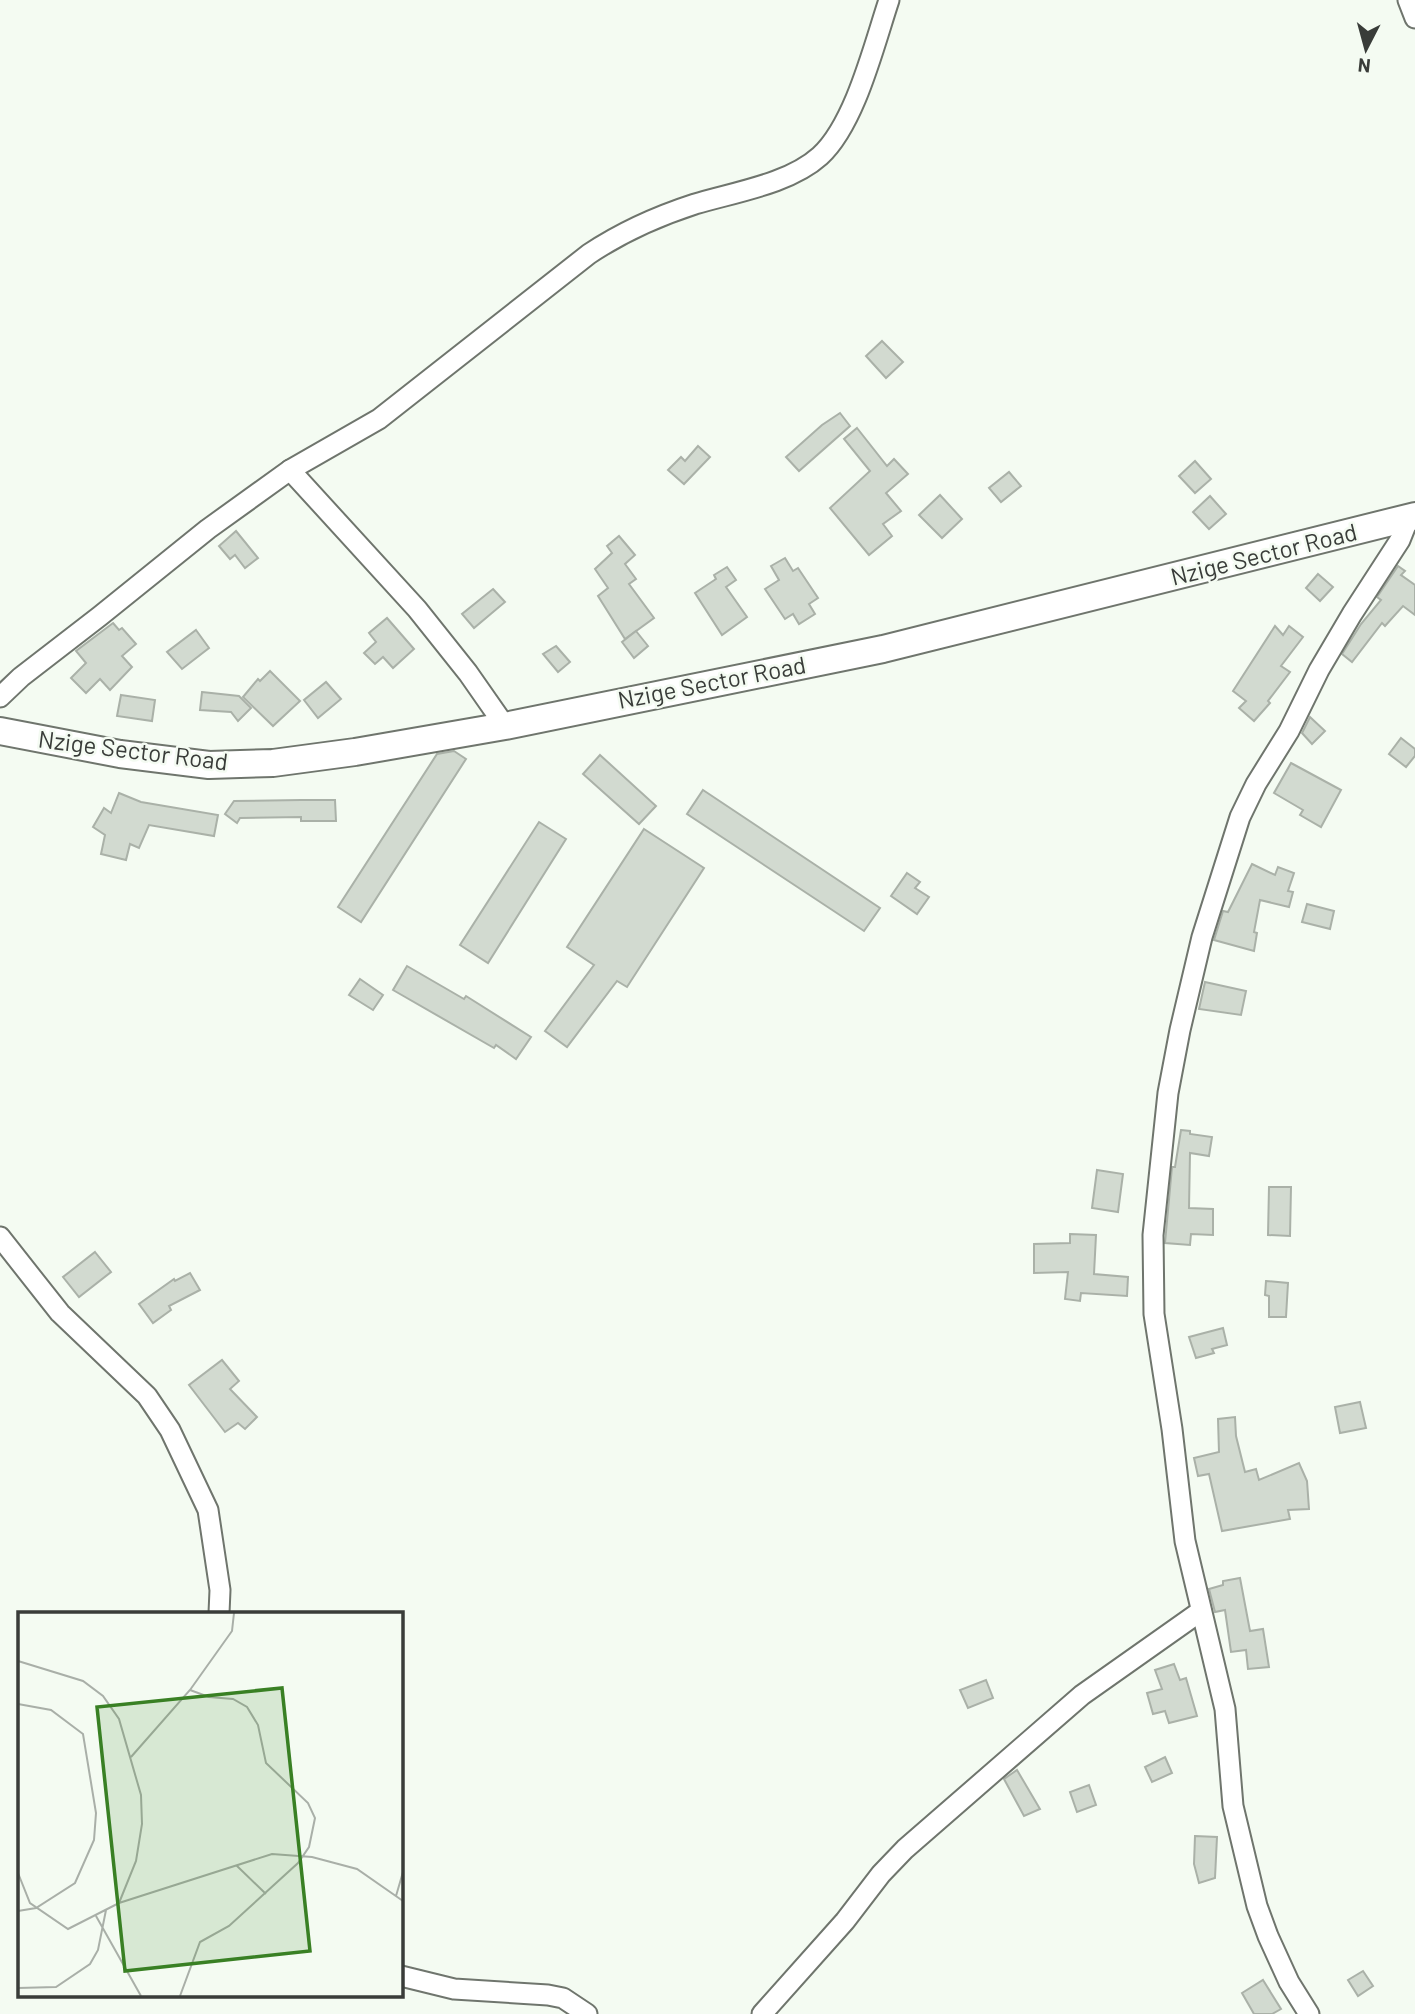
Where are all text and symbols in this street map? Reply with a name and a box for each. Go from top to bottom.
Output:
north arrow [1331,14,1401,84]
text: N [1357,54,1372,79]
street label: Nzige Sector Road [1168,516,1360,591]
street label: Nzige Sector Road [615,649,808,714]
street label: Nzige Sector Road [37,723,230,776]
inset map [18,1612,402,1996]

